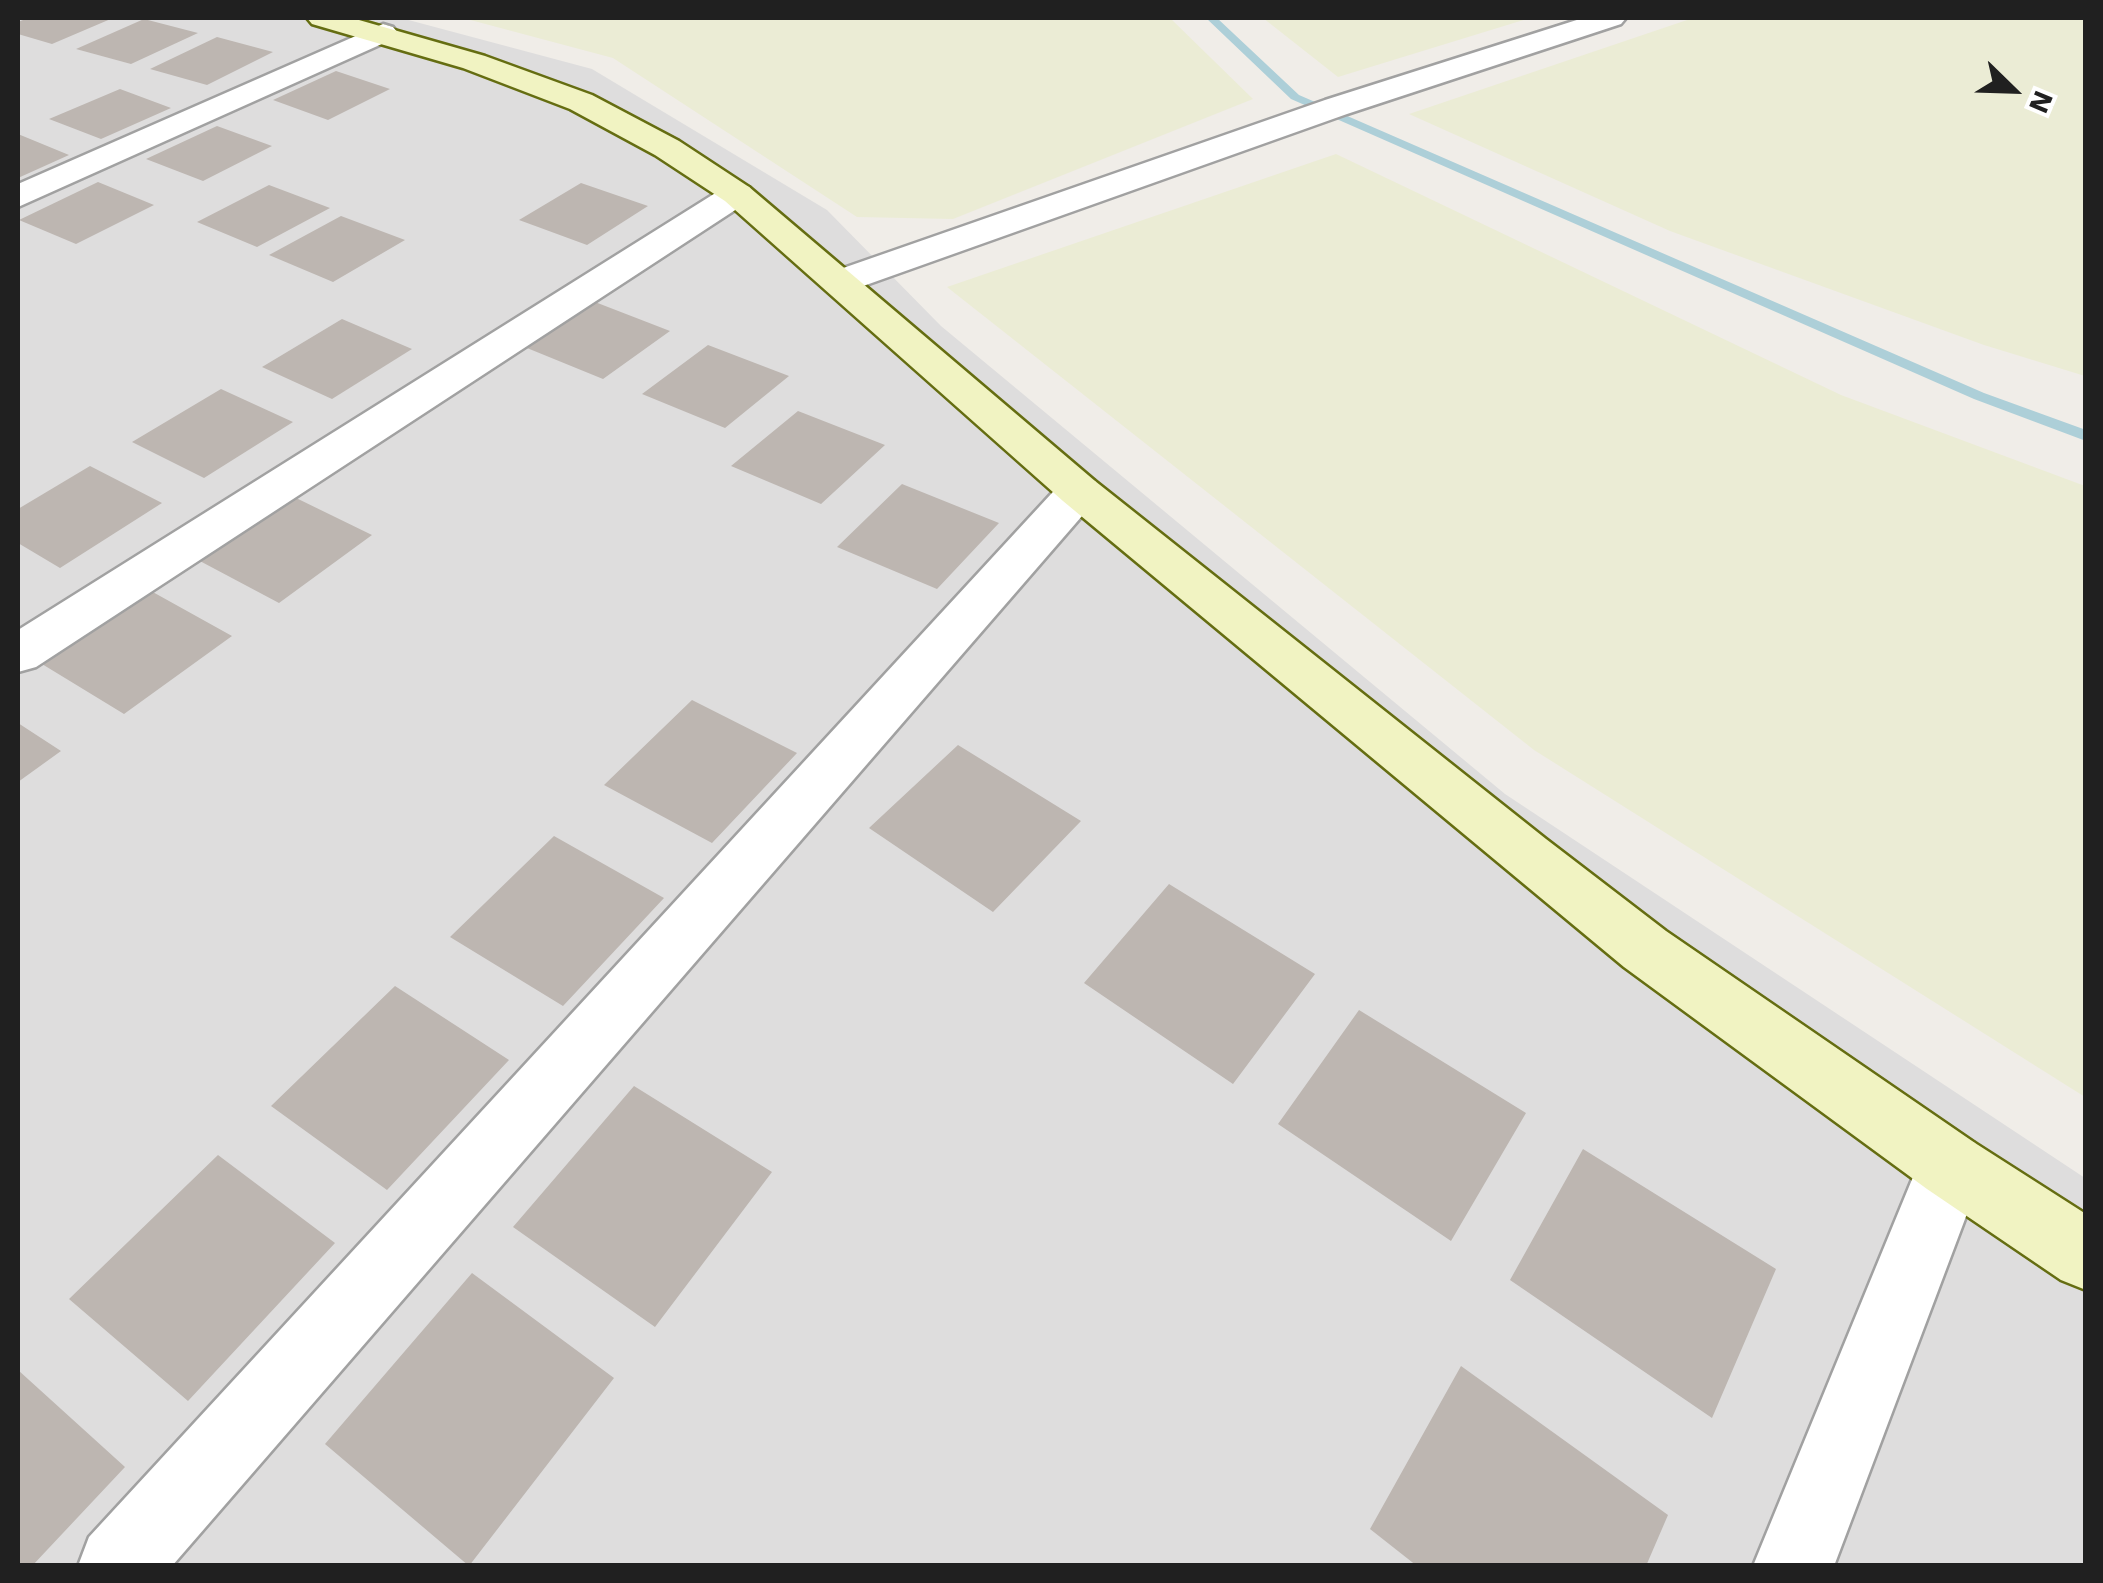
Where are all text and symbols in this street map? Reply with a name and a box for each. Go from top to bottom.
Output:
north arrow [1963,40,2063,140]
text: N [2022,86,2060,118]

